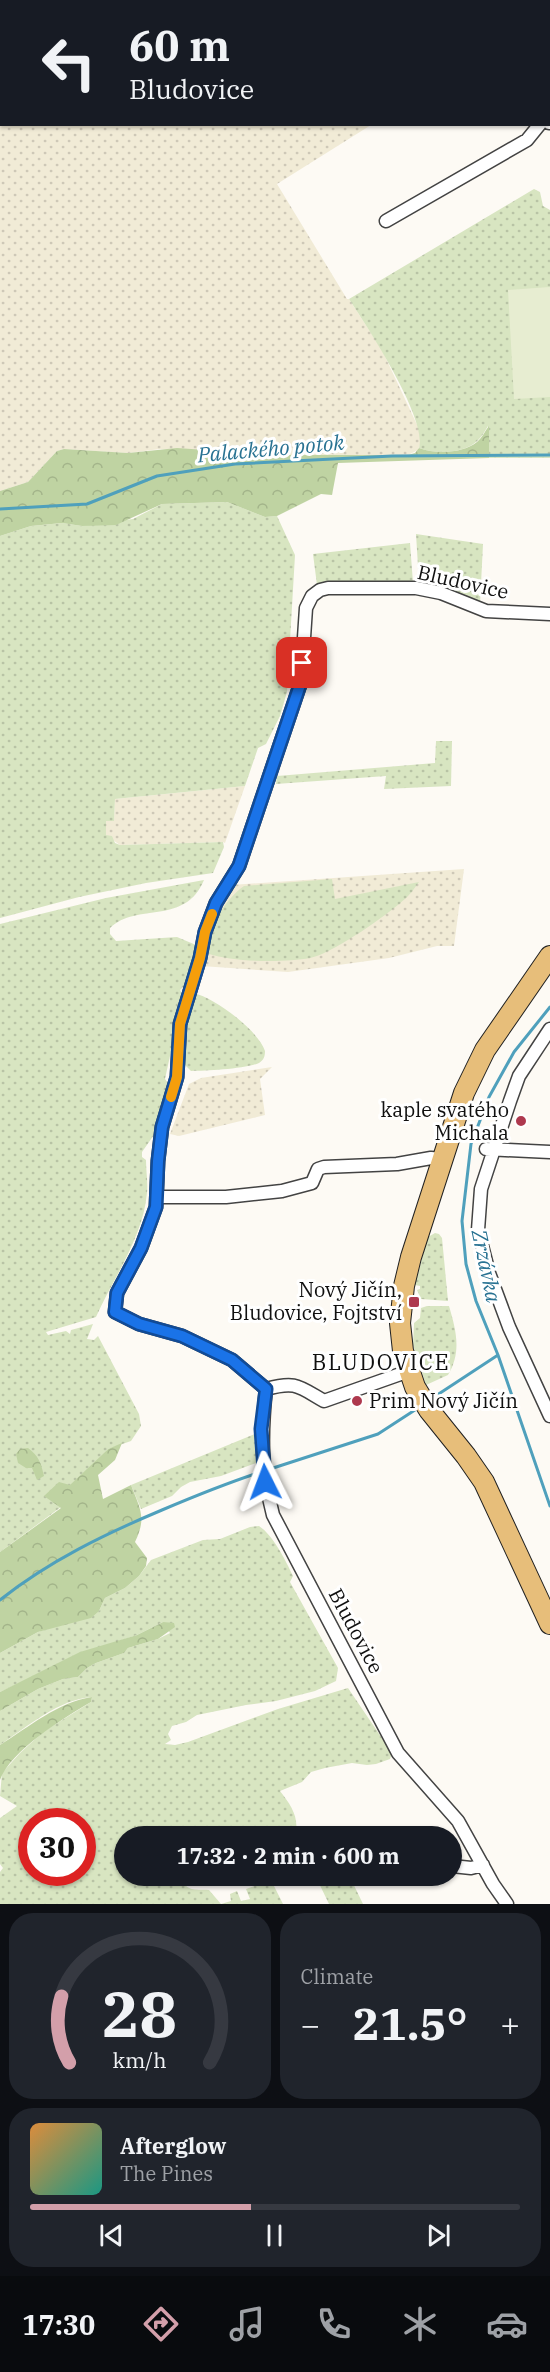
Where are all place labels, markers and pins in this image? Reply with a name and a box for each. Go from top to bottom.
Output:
pin [276,637,327,688]
place label: kaple svatého Michala [381,1096,509,1146]
marker: kaple svatého Michala [514,1114,528,1128]
place label: Nový Jičín, Bludovice, Fojtství [230,1276,402,1326]
marker: Nový Jičín, Bludovice, Fojtství [407,1295,421,1309]
place label: Prim Nový Jičín [369,1387,518,1414]
marker: Prim Nový Jičín [350,1394,364,1408]

